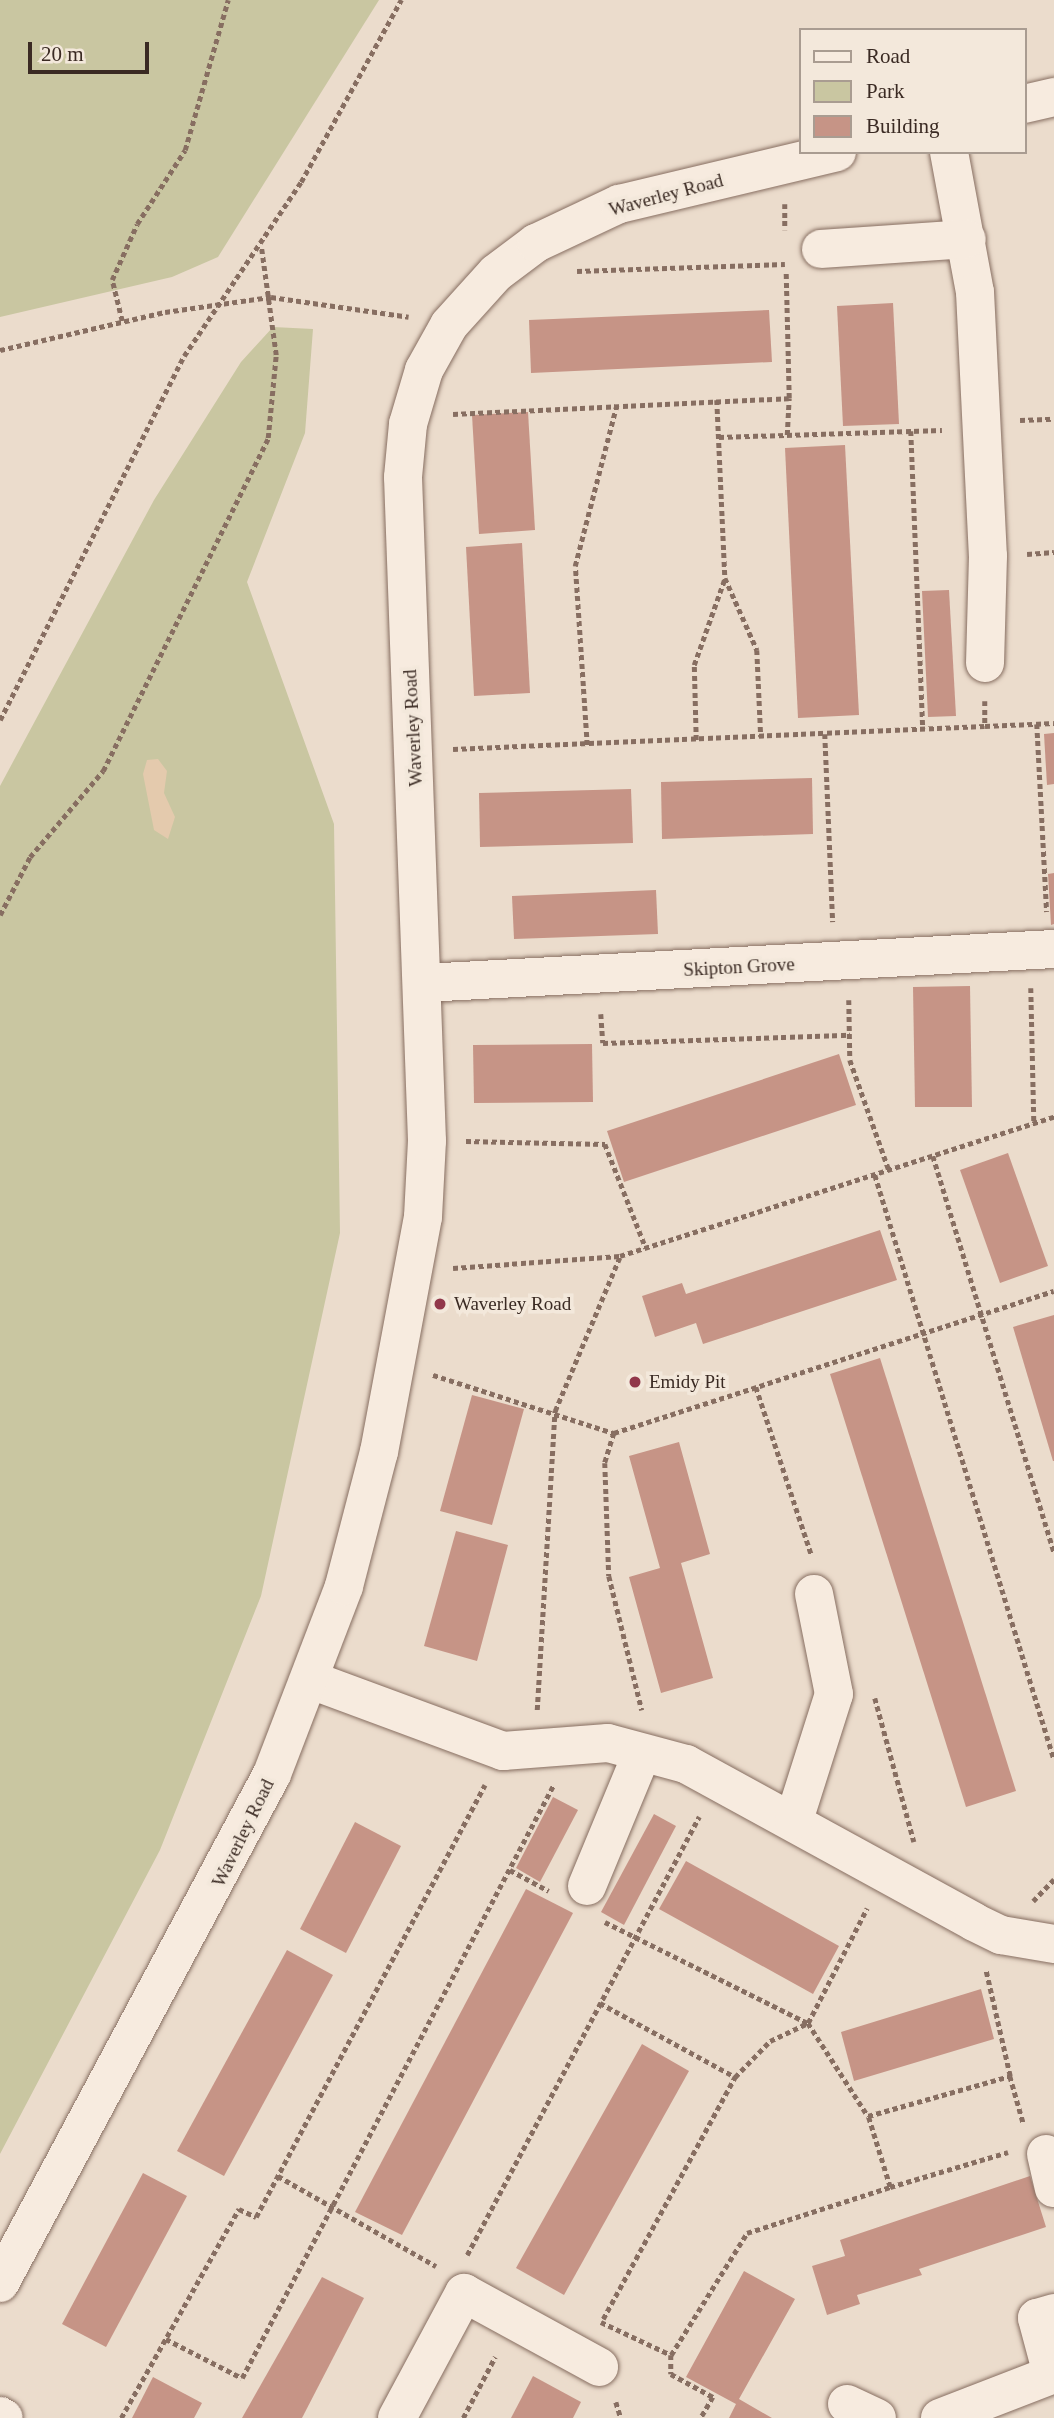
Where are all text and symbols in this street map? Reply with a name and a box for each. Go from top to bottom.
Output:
scale bar [32,28,152,72]
legend [799,28,1026,154]
text: 20 m [41,42,84,66]
text: Road [866,44,910,68]
text: Park [866,79,905,103]
text: Building [866,114,940,138]
street label: Waverley Road [606,169,726,221]
street label: Waverley Road [399,669,427,787]
street label: Skipton Grove [683,953,795,981]
place label: Waverley Road [454,1293,571,1315]
marker: Waverley Road [432,1296,448,1312]
place label: Emidy Pit [649,1371,726,1393]
marker: Emidy Pit [627,1374,643,1390]
street label: Waverley Road [207,1775,279,1891]

